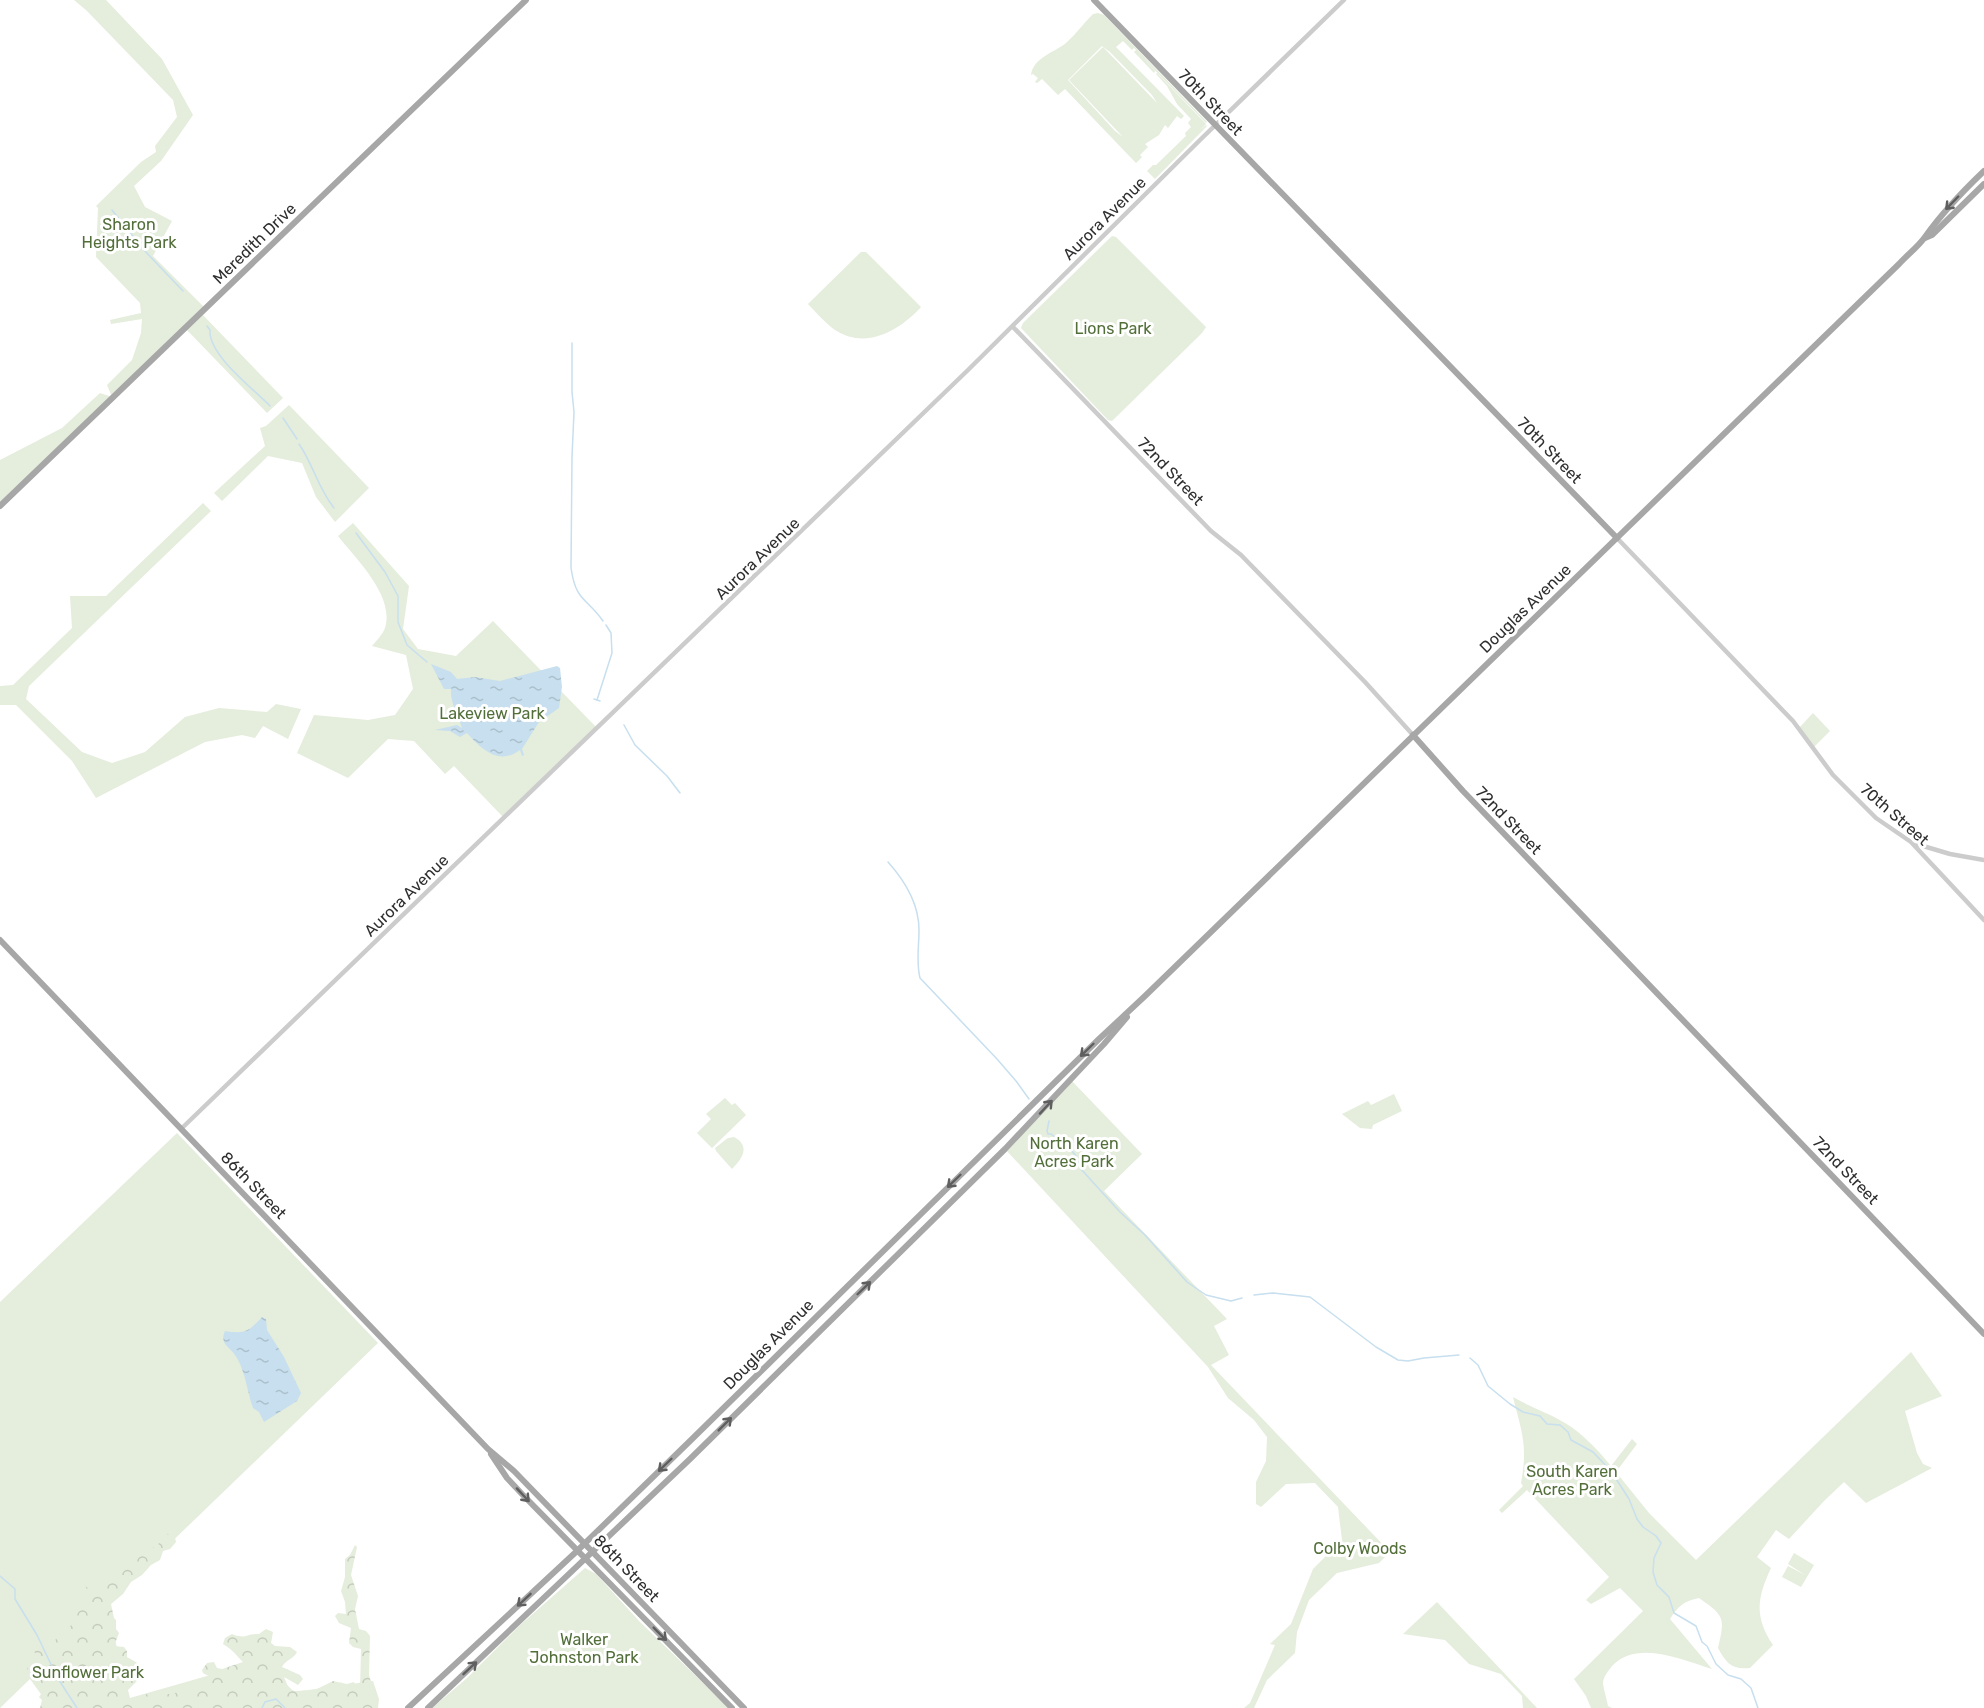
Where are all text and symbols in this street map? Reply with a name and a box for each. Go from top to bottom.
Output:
street label: 70th Street [1174,65,1247,139]
street label: Aurora Avenue [1059,173,1150,264]
one-way arrow [1945,195,1959,210]
street label: Meredith Drive [209,199,300,288]
park label: Sharon Heights Park [81,215,177,252]
park label: Lions Park [1074,319,1152,338]
street label: 70th Street [1513,413,1586,487]
street label: 72nd Street [1134,433,1208,509]
street label: Aurora Avenue [711,513,803,603]
street label: Douglas Avenue [1476,560,1575,657]
park label: Lakeview Park [439,704,546,723]
street label: 70th Street [1857,779,1933,849]
street label: 72nd Street [1472,782,1546,858]
street label: Aurora Avenue [360,850,452,940]
one-way arrow [1079,1043,1094,1058]
one-way arrow [1038,1100,1052,1115]
street label: 72nd Street [1809,1132,1883,1208]
park label: North Karen Acres Park [1029,1134,1119,1171]
street label: 86th Street [217,1148,290,1223]
one-way arrow [947,1174,962,1189]
one-way arrow [857,1280,872,1295]
street label: Douglas Avenue [719,1295,817,1393]
one-way arrow [718,1417,733,1432]
one-way arrow [658,1458,673,1472]
park label: South Karen Acres Park [1526,1462,1618,1499]
one-way arrow [516,1487,530,1502]
street label: 86th Street [590,1531,663,1606]
park label: Colby Woods [1313,1539,1407,1558]
one-way arrow [517,1592,532,1607]
one-way arrow [652,1627,667,1641]
park label: Walker Johnston Park [529,1630,639,1667]
one-way arrow [463,1661,478,1675]
park label: Sunflower Park [32,1663,145,1682]

